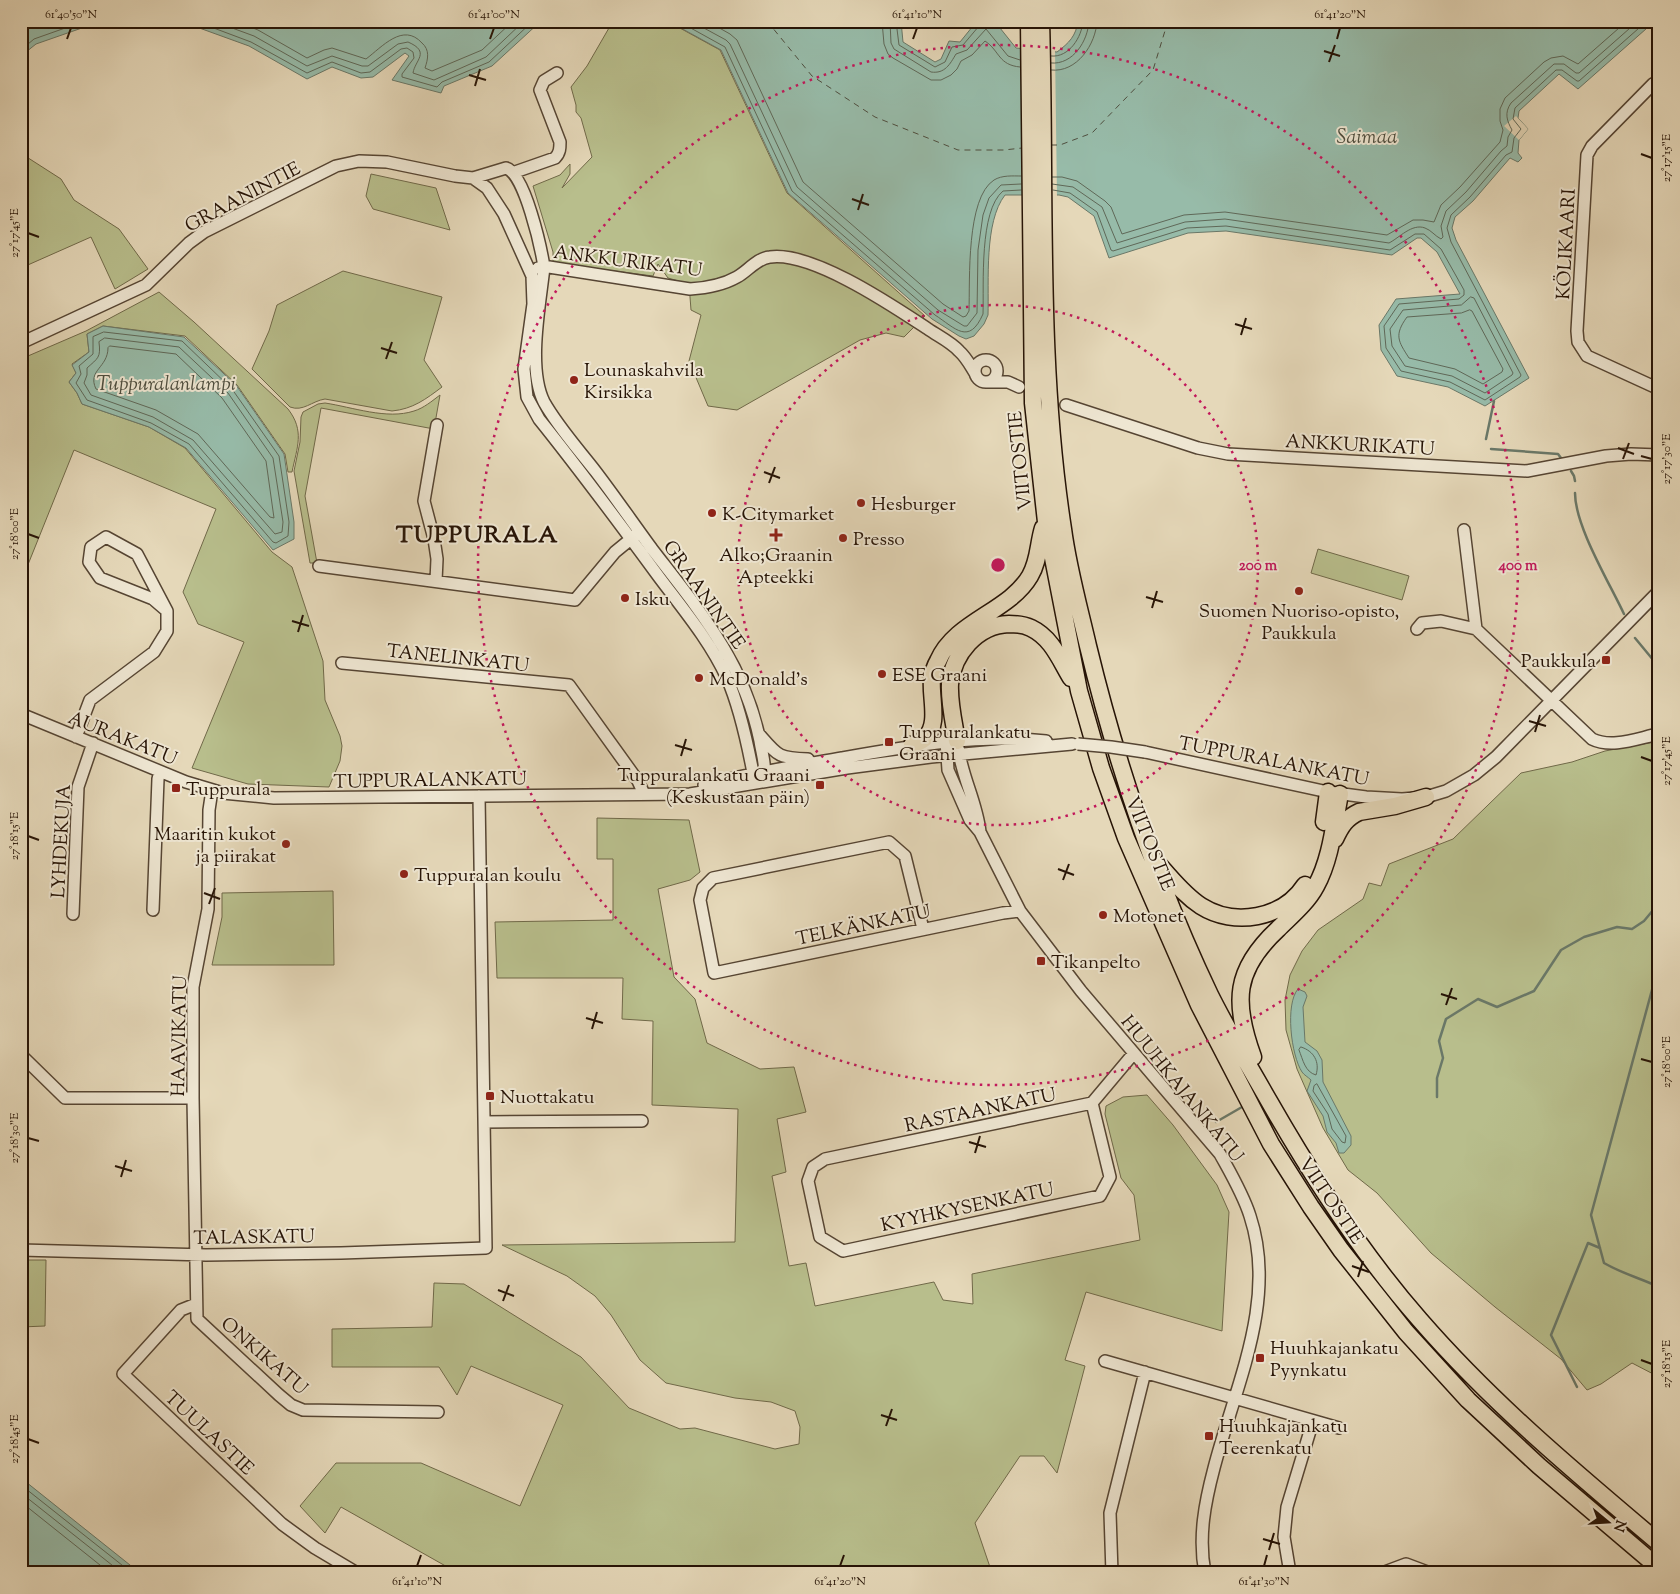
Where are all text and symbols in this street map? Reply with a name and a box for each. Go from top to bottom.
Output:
text: 61°40'50"N [45,6,97,24]
text: 61°41'00"N [468,6,520,24]
text: 61°41'10"N [892,6,943,24]
text: 61°41'20"N [1314,6,1366,24]
water label: Saimaa [1337,124,1397,153]
text: 27°17'15"E [1658,133,1676,182]
street label: GRAANINTIE [180,156,306,240]
street label: KÖLIKAARI [1551,188,1584,300]
text: 27°17'45"E [6,208,24,258]
street label: ANKKURIKATU [552,240,704,285]
place label: Lounaskahvila Kirsikka [584,358,704,407]
water label: Tuppuralanlampi [96,371,236,400]
marker: Lounaskahvila Kirsikka [568,374,580,386]
street label: VIITOSTIE [1003,409,1040,512]
street label: ANKKURIKATU [1285,429,1436,464]
text: 27°17'30"E [1658,433,1676,485]
place label: Hesburger [871,492,956,519]
marker: Hesburger [855,497,867,509]
place label: K-Citymarket [722,502,835,529]
text: 27°18'00"E [6,507,24,560]
marker: K-Citymarket [706,507,718,519]
district label: TUPPURALA [396,519,558,553]
place label: Presso [853,527,905,554]
marker: Alko;Graanin Apteekki [770,529,782,541]
marker: Presso [837,532,849,544]
street label: GRAANINTIE [655,535,751,656]
place label: Alko;Graanin Apteekki [719,543,833,592]
centre of rings [989,556,1007,574]
text: 200 m [1239,556,1278,577]
text: 400 m [1498,556,1538,577]
marker: Suomen Nuoriso-opisto, Paukkula [1293,585,1305,597]
place label: Isku [635,587,670,614]
marker: Isku [619,592,631,604]
place label: Suomen Nuoriso-opisto, Paukkula [1199,599,1399,648]
street label: TANELINKATU [385,639,531,680]
place label: Paukkula [1521,649,1596,676]
marker: Paukkula [1600,654,1612,666]
place label: ESE Graani [892,663,987,690]
place label: McDonald's [709,667,808,694]
marker: ESE Graani [876,668,888,680]
marker: McDonald's [693,672,705,684]
street label: AURAKATU [64,705,181,774]
place label: Tuppuralankatu Graani [899,720,1031,769]
street label: TUPPURALANKATU [1176,731,1371,794]
marker: Tuppuralankatu Graani [883,736,895,748]
text: 27°17'45"E [1658,736,1676,786]
place label: Tuppuralankatu Graani (Keskustaan päin) [617,763,810,812]
street label: TUPPURALANKATU [333,766,527,797]
place label: Tuppurala [186,777,271,804]
marker: Tuppuralankatu Graani (Keskustaan päin) [814,779,826,791]
marker: Tuppurala [170,782,182,794]
street label: LYHDEKUJA [46,783,79,899]
street label: VIITOSTIE [1117,793,1180,896]
text: 27°18'15"E [6,811,24,860]
place label: Maaritin kukot ja piirakat [154,822,276,871]
marker: Maaritin kukot ja piirakat [280,838,292,850]
place label: Tuppuralan koulu [414,863,561,890]
marker: Tuppuralan koulu [398,868,410,880]
street label: TELKÄNKATU [794,899,934,954]
place label: Motonet [1113,904,1184,931]
marker: Motonet [1097,909,1109,921]
place label: Tikanpelto [1051,950,1140,977]
marker: Tikanpelto [1035,955,1047,967]
street label: HAAVIKATU [166,975,195,1097]
street label: HUUHKAJANKATU [1113,1010,1249,1169]
text: 27°18'00"E [1658,1035,1676,1088]
street label: RASTAANKATU [902,1082,1059,1141]
place label: Nuottakatu [500,1085,594,1112]
marker: Nuottakatu [484,1090,496,1102]
text: 27°18'30"E [6,1112,24,1164]
street label: VIITOSTIE [1291,1152,1369,1251]
street label: KYYHKYSENKATU [879,1177,1057,1240]
street label: TALASKATU [193,1224,315,1253]
street label: ONKIKATU [214,1311,313,1403]
place label: Huuhkajankatu Pyynkatu [1270,1336,1399,1385]
text: 27°18'15"E [1658,1339,1676,1388]
marker: Huuhkajankatu Pyynkatu [1254,1352,1266,1364]
street label: TUULASTIE [158,1385,259,1483]
text: 27°18'45"E [6,1414,24,1464]
place label: Huuhkajankatu Teerenkatu [1219,1414,1348,1463]
marker: Huuhkajankatu Teerenkatu [1203,1430,1215,1442]
north arrow [1582,1496,1632,1546]
text: N [1607,1517,1630,1534]
text: 61°41'10"N [392,1573,443,1591]
text: 61°41'20"N [814,1573,866,1591]
text: 61°41'30"N [1239,1573,1290,1591]

